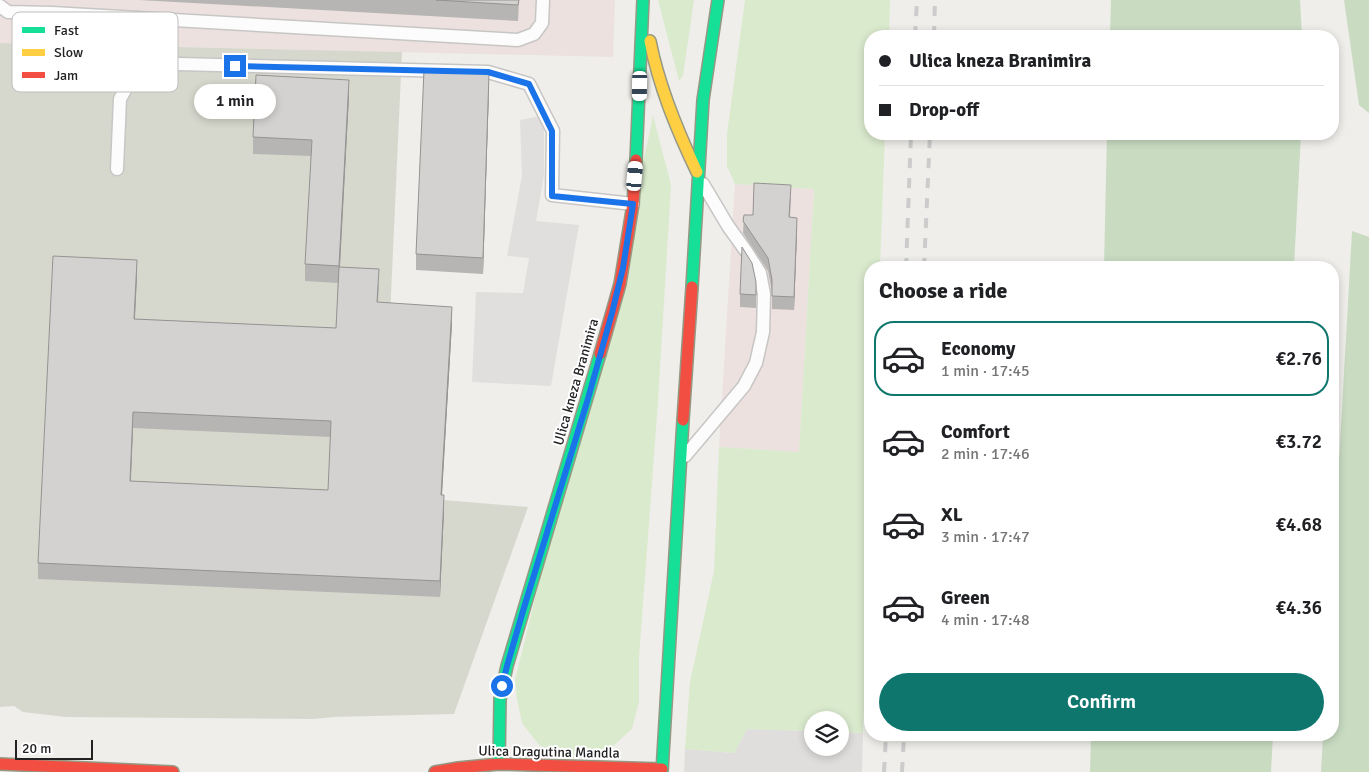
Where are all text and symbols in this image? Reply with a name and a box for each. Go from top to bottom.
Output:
legend [12,12,178,92]
text: Fast [54,22,79,39]
text: Slow [54,44,83,61]
text: Ulica kneza Branimira [909,49,1091,73]
route end [224,55,246,77]
text: Jam [54,67,78,84]
car [632,71,647,101]
callout: 1 min [194,84,276,118]
text: 1 min [216,91,254,111]
text: Drop-off [909,98,979,122]
car [626,160,643,192]
text: Choose a ride [879,277,1007,304]
street label: Ulica kneza Branimira [550,317,602,447]
icon: car [881,336,926,381]
text: Economy [941,337,1015,361]
text: €2.76 [1276,347,1322,371]
text: 1 min · 17:45 [941,361,1030,381]
icon: car [881,419,926,464]
text: Comfort [941,420,1010,444]
text: €3.72 [1276,430,1322,454]
text: 2 min · 17:46 [941,444,1030,464]
icon: car [881,502,926,547]
text: XL [941,503,963,527]
text: €4.68 [1276,513,1322,537]
text: 3 min · 17:47 [941,527,1030,547]
icon: car [881,585,926,630]
text: Green [941,586,990,610]
text: €4.36 [1276,596,1322,620]
text: 4 min · 17:48 [941,610,1030,630]
button: Confirm [879,673,1324,731]
route start [491,675,513,697]
map controls [804,711,849,756]
button: layers [804,711,849,756]
scale bar [15,737,92,760]
text: 20 m [22,740,51,757]
street label: Ulica Dragutina Mandla [478,742,620,762]

